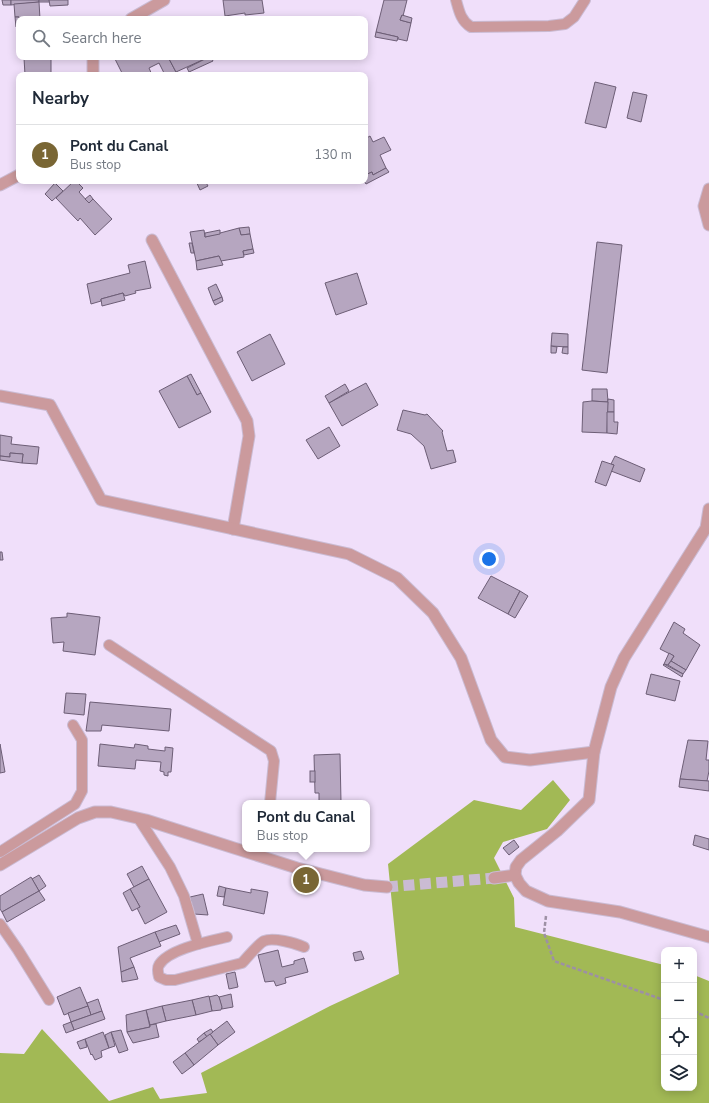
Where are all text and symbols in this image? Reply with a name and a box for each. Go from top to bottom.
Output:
search box [16,16,368,60]
icon: search [30,27,52,49]
text: Search here [62,28,142,48]
text: Nearby [32,87,89,110]
text: Pont du Canal [70,136,168,156]
text: 1 [41,146,49,164]
text: 130 m [314,146,352,164]
text: Bus stop [70,156,121,174]
your location [479,549,499,569]
popup [242,800,370,852]
text: Pont du Canal [257,807,355,827]
text: Bus stop [257,827,308,845]
pin: 1 [293,865,319,895]
map controls [661,947,697,1091]
button: + [661,947,697,983]
button: − [661,983,697,1019]
button: locate [661,1019,697,1055]
button: layers [661,1055,697,1091]

